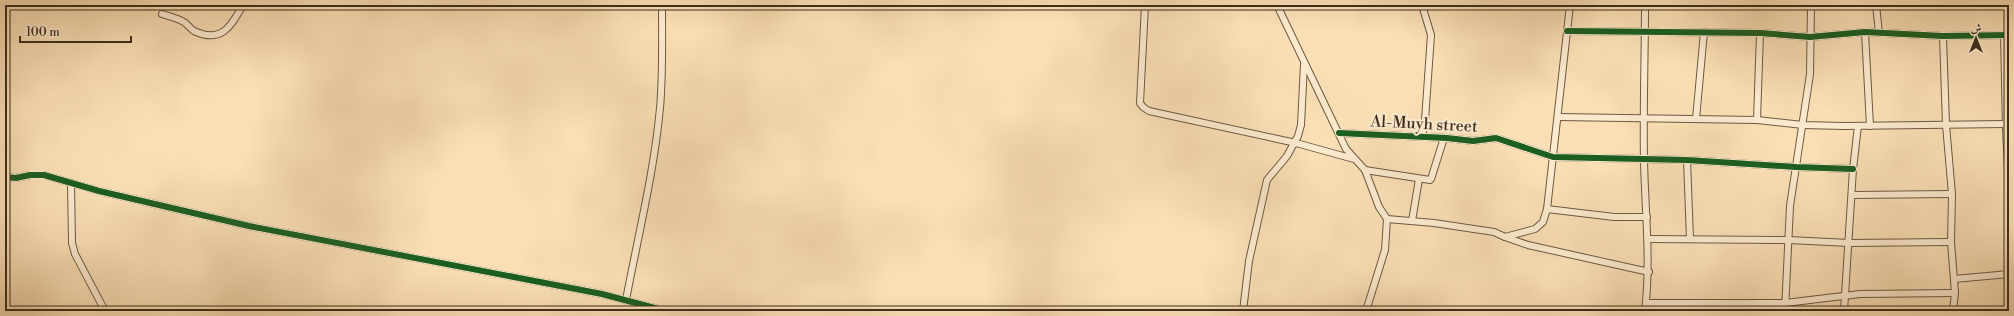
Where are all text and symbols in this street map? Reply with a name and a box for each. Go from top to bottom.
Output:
scale bar [20,18,131,44]
north arrow [1956,18,1996,58]
text: ش [1971,22,1982,36]
text: 100 m [26,25,60,40]
street label: Al-Muyh street [1369,111,1478,137]

